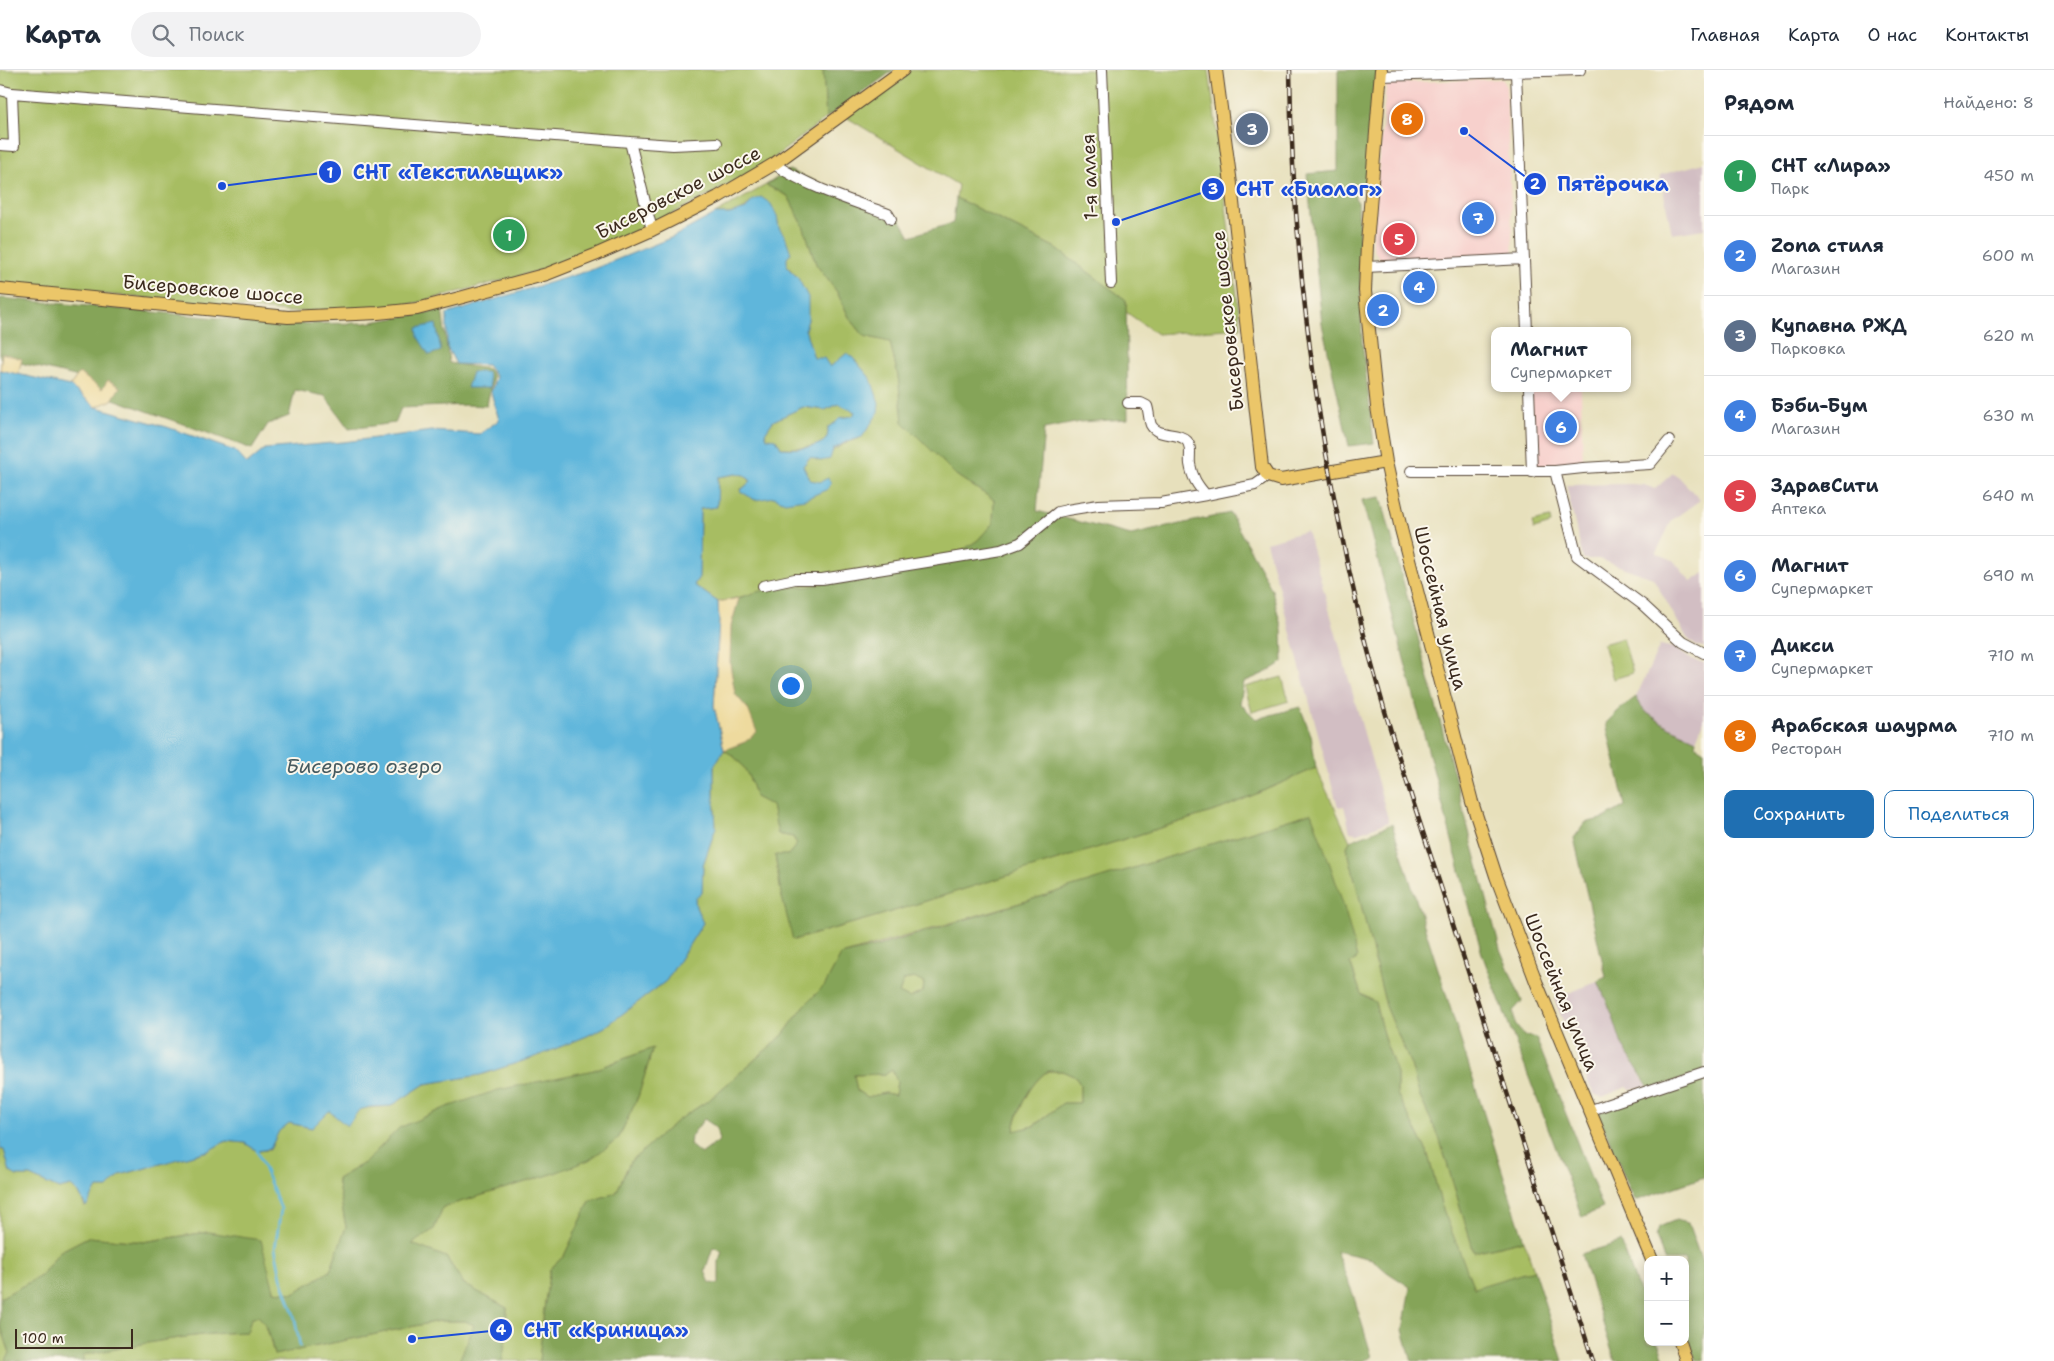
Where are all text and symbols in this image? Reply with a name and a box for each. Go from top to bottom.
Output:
search box [131,12,481,57]
text: Карта [25,19,101,51]
icon: search [149,21,177,49]
text: Поиск [189,22,244,47]
text: Главная [1690,23,1760,47]
text: Карта [1788,23,1840,47]
text: О нас [1868,23,1917,47]
text: Контакты [1945,23,2029,47]
text: Рядом [1724,89,1794,117]
text: Найдено: 8 [1943,92,2034,113]
pin: 8 [1391,100,1423,138]
pin: 3 [1236,110,1268,148]
street label: 1-я аллея [1075,133,1104,221]
street label: Бисеровское шоссе [592,140,765,245]
text: СНТ «Лира» [1771,153,1891,178]
callout: СНТ «Текстильщик» [318,155,573,190]
text: СНТ «Текстильщик» [353,159,563,185]
text: 1 [327,163,334,183]
text: 1 [1736,165,1744,186]
text: 450 m [1983,165,2034,186]
callout: Пятёрочка [1522,167,1679,202]
callout: СНТ «Биолог» [1200,171,1392,206]
text: Пятёрочка [1557,171,1669,197]
text: 2 [1530,174,1541,194]
text: СНТ «Биолог» [1236,176,1382,202]
text: Парк [1771,178,1809,199]
text: 3 [1208,179,1218,199]
pin: 7 [1462,199,1494,237]
pin: 1 [493,216,525,254]
pin: 5 [1383,220,1415,258]
street label: Бисеровское шоссе [1206,229,1249,413]
text: Zona стиля [1771,233,1884,258]
text: 2 [1734,245,1746,266]
text: 600 m [1982,245,2034,266]
text: Магазин [1771,258,1840,279]
pin: 4 [1403,268,1435,306]
street label: Бисеровское шоссе [121,269,304,310]
pin: 2 [1367,291,1399,329]
text: Купавна РЖД [1771,313,1907,338]
text: 3 [1734,325,1746,346]
text: 620 m [1983,325,2034,346]
popup [1491,327,1631,392]
text: Магнит [1510,337,1588,362]
text: Парковка [1771,338,1845,359]
text: Супермаркет [1510,362,1612,383]
text: Бэби-Бум [1771,393,1868,418]
text: 4 [1734,405,1746,426]
text: 630 m [1982,405,2034,426]
pin: 6 [1545,408,1577,446]
text: Магазин [1771,418,1840,439]
text: ЗдравСити [1771,473,1879,498]
text: 5 [1735,485,1745,506]
text: 640 m [1982,485,2034,506]
text: Аптека [1771,498,1826,519]
street label: Шоссейная улица [1408,524,1473,693]
text: Магнит [1771,553,1849,578]
text: 6 [1734,565,1746,586]
text: 690 m [1983,565,2034,586]
text: Супермаркет [1771,578,1873,599]
text: Дикси [1771,633,1834,658]
text: 7 [1734,645,1746,666]
text: 710 m [1987,645,2034,666]
text: Супермаркет [1771,658,1873,679]
your location [778,673,804,699]
text: Арабская шаурма [1771,713,1957,738]
text: 8 [1734,725,1746,746]
text: 710 m [1987,725,2034,746]
text: Ресторан [1771,738,1842,759]
water label: Бисерово озеро [286,753,442,779]
button: Сохранить [1724,790,1874,838]
button: Поделиться [1884,790,2034,838]
street label: Шоссейная улица [1518,910,1605,1075]
map controls [1644,1256,1689,1346]
button: + [1644,1256,1689,1301]
button: − [1644,1301,1689,1346]
callout: СНТ «Криница» [489,1313,699,1348]
text: СНТ «Криница» [523,1317,689,1343]
text: 4 [496,1320,507,1340]
scale bar [15,1326,132,1349]
text: 100 m [22,1329,64,1347]

